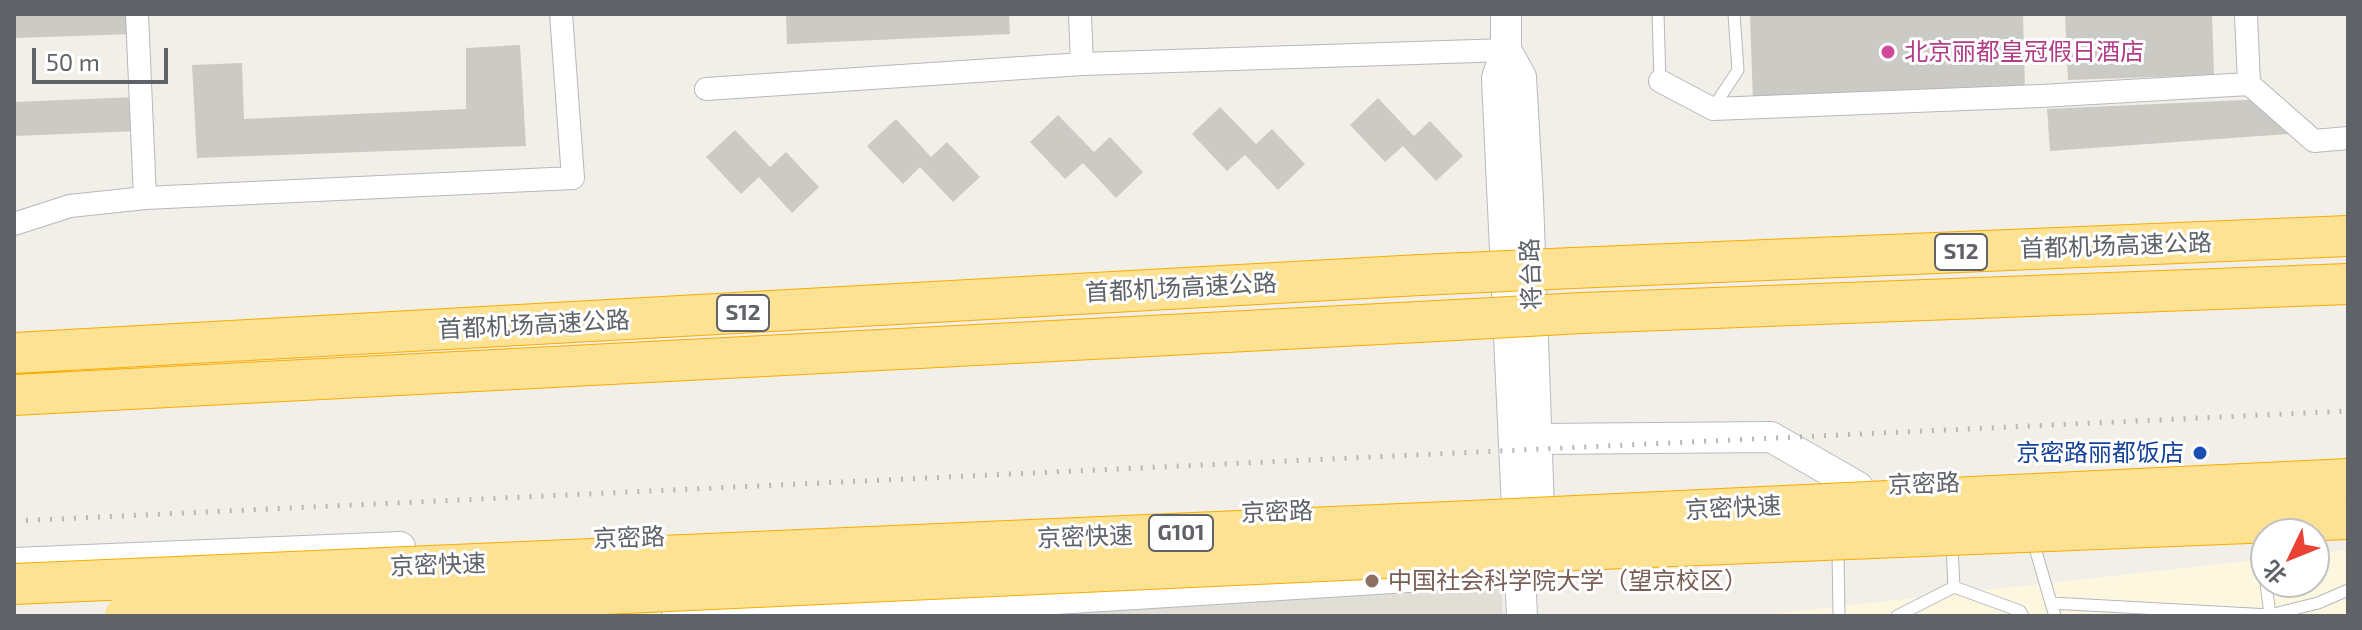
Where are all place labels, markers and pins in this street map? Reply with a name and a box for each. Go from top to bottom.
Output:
place label: 北京丽都皇冠假日酒店 [1904,38,2144,66]
marker: 北京丽都皇冠假日酒店 [1879,43,1897,61]
place label: 京密路丽都饭店 [2016,439,2184,467]
marker: 京密路丽都饭店 [2191,444,2209,462]
place label: 中国社会科学院大学（望京校区） [1388,567,1748,595]
marker: 中国社会科学院大学（望京校区） [1363,572,1381,590]

